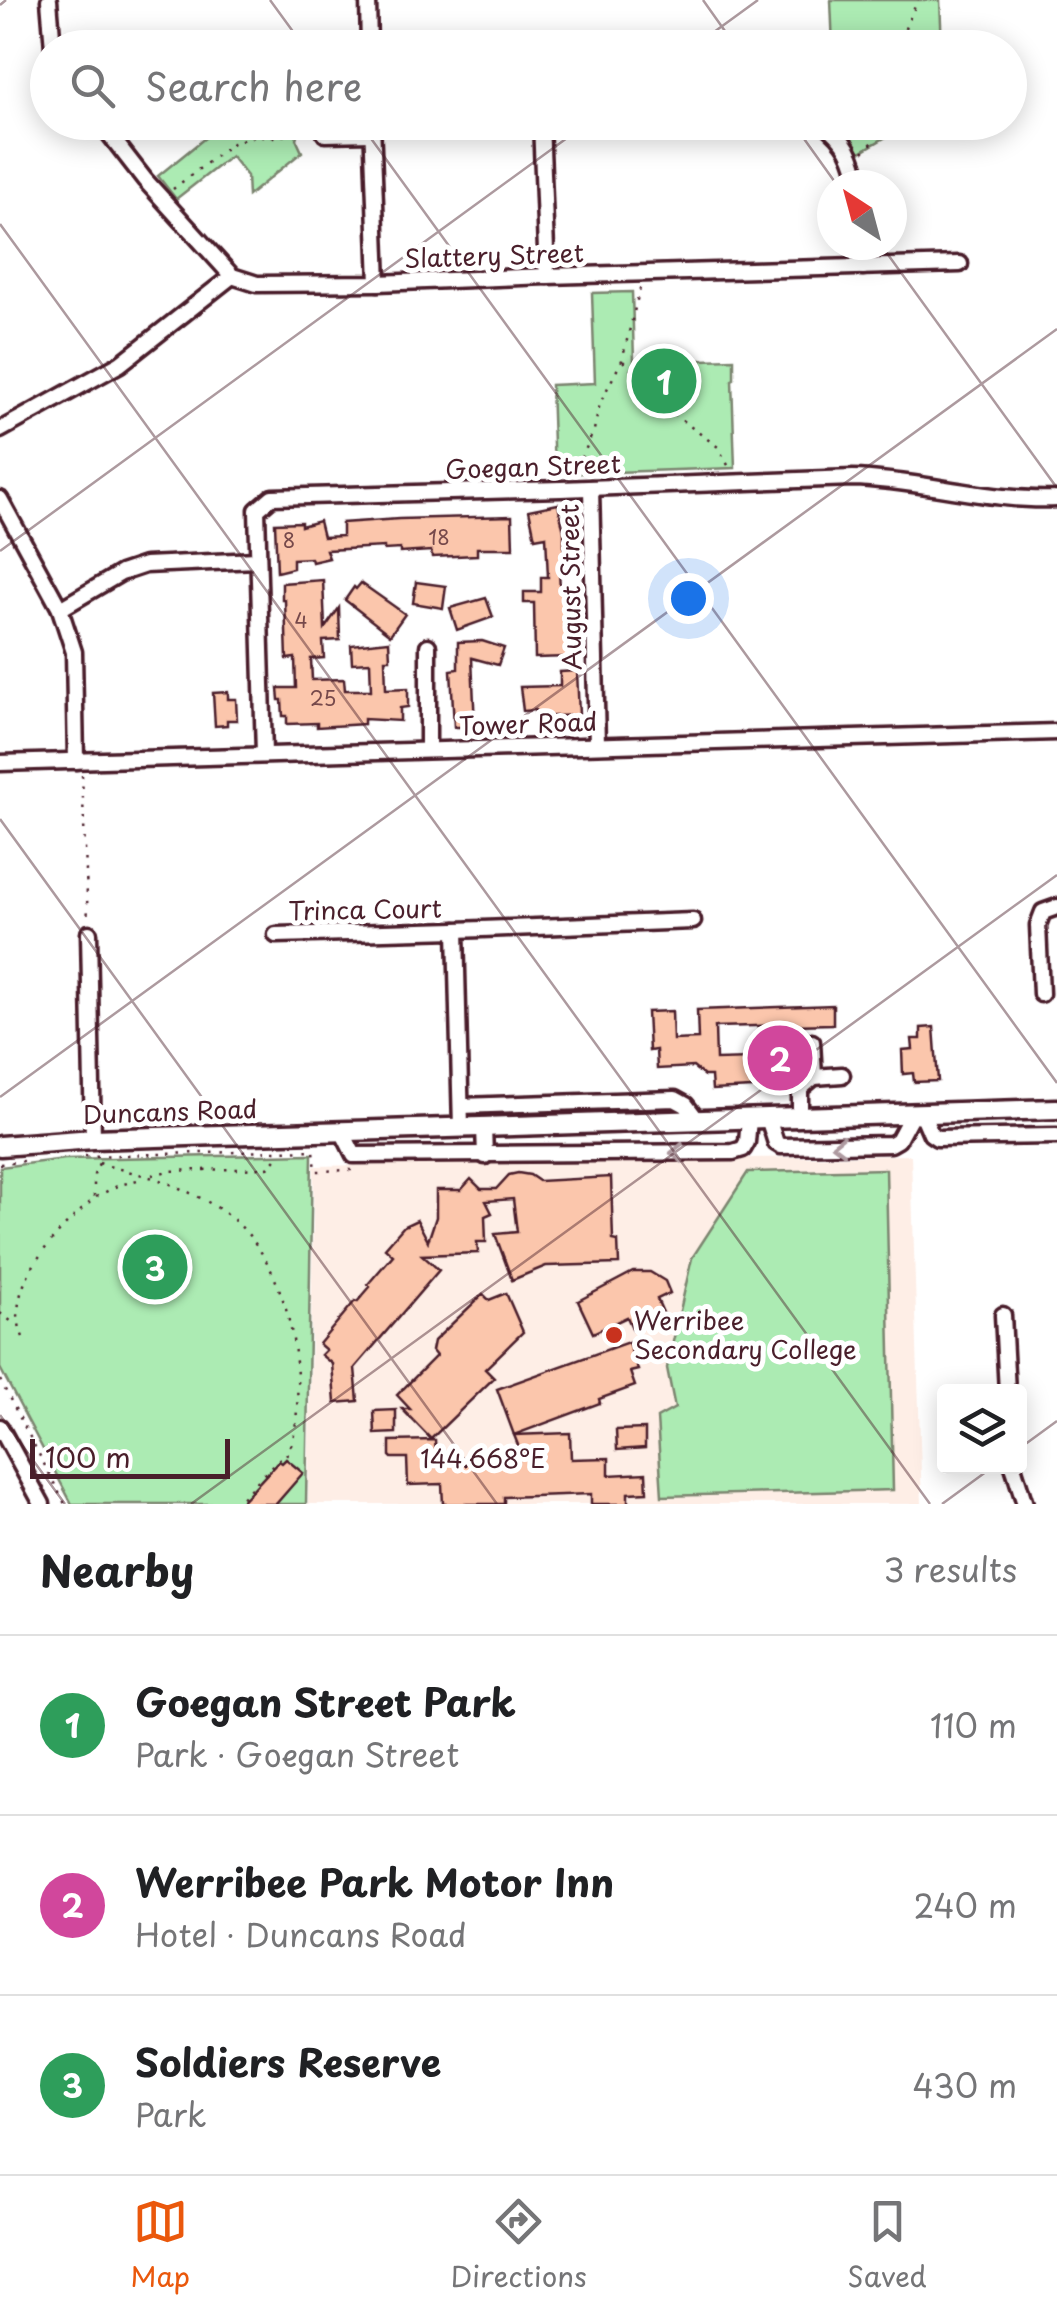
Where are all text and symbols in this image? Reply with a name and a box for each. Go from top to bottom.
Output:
search box [30,30,1027,140]
text: Search here [145,57,362,114]
icon: search [65,58,120,113]
north arrow [817,170,907,260]
street label: Slattery Street [403,233,585,277]
pin: 1 [632,344,696,418]
street label: Goegan Street [445,444,621,488]
street label: August Street [550,504,590,670]
house number: 18 [428,522,450,552]
house number: 8 [283,525,295,555]
your location [663,573,714,624]
house number: 4 [294,605,308,635]
house number: 25 [310,683,336,713]
street label: Tower Road [458,702,598,744]
street label: Trinca Court [288,889,442,929]
pin: 2 [748,1020,812,1096]
street label: Duncans Road [82,1089,258,1133]
one-way arrow [830,1134,846,1155]
one-way arrow [668,1142,684,1164]
pin: 3 [122,1230,188,1304]
place label: Werribee Secondary College [634,1301,857,1368]
marker: Werribee Secondary College [603,1324,625,1346]
map controls [937,1384,1027,1474]
button: layers [937,1384,1027,1474]
scale bar [30,1434,230,1478]
text: 100 m [45,1435,131,1478]
text: 144.668°E [420,1439,546,1477]
text: Nearby [40,1538,194,1601]
text: 3 results [883,1545,1017,1593]
text: Goegan Street Park [135,1673,516,1730]
text: 1 [65,1701,80,1749]
text: 110 m [930,1701,1017,1749]
text: Park · Goegan Street [135,1730,459,1778]
text: Werribee Park Motor Inn [135,1853,614,1910]
text: 2 [61,1881,84,1929]
text: 240 m [914,1881,1017,1929]
text: Hotel · Duncans Road [135,1910,467,1958]
text: Soldiers Reserve [135,2033,441,2090]
text: 3 [62,2061,83,2109]
text: 430 m [912,2061,1017,2109]
text: Park [135,2090,207,2138]
tab: Map [130,2194,190,2297]
tab: Directions [451,2194,587,2297]
tab: Saved [847,2194,927,2297]

